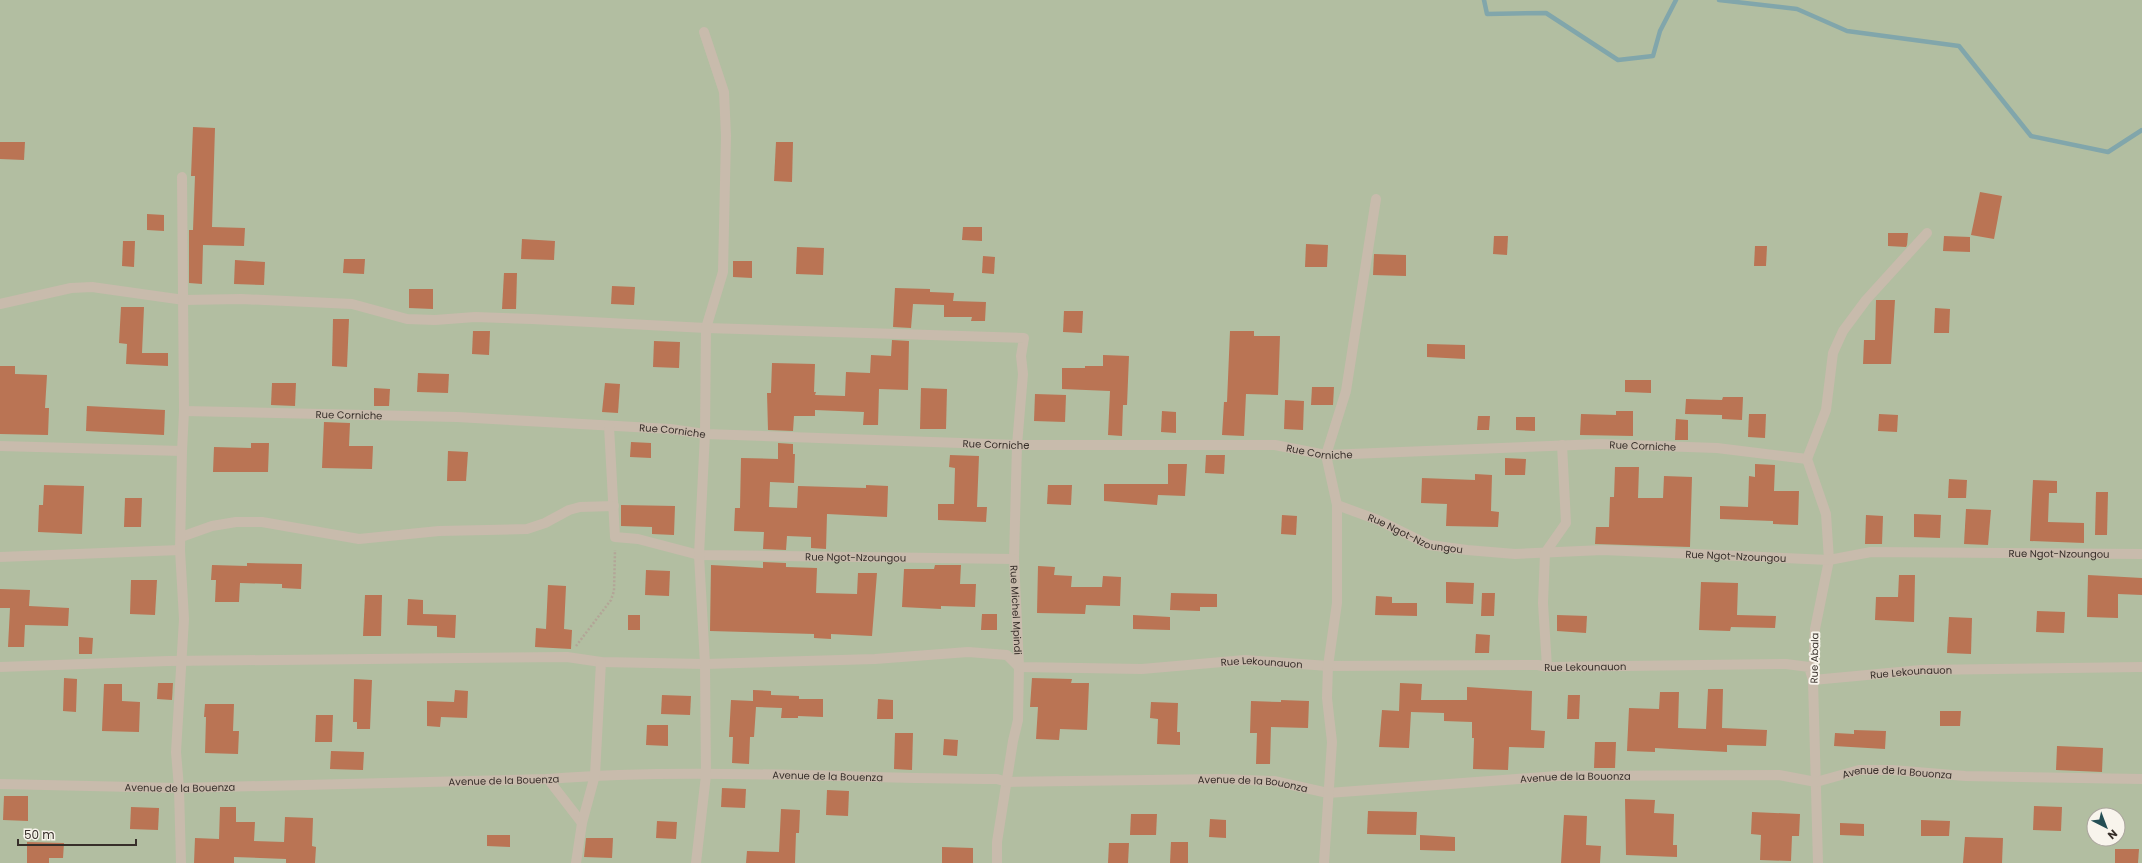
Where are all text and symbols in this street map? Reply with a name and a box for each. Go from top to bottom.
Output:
street label: Rue Corniche [315,407,383,423]
street label: Rue Corniche [639,420,707,442]
street label: Rue Corniche [962,436,1029,453]
street label: Rue Corniche [1609,437,1676,455]
street label: Rue Corniche [1285,440,1353,463]
street label: Rue Ngot-Nzoungou [1366,510,1464,557]
street label: Rue Ngot-Nzoungou [2008,546,2110,562]
street label: Rue Ngot-Nzoungou [1685,547,1787,566]
street label: Rue Ngot-Nzoungou [805,549,906,566]
street label: Rue Michel Mpindi [1006,565,1025,655]
street label: Rue Abala [1807,632,1822,684]
street label: Rue Lekounauon [1220,653,1303,672]
street label: Rue Lekounauon [1544,659,1626,675]
street label: Rue Lekounauon [1869,663,1952,683]
street label: Avenue de la Bouonza [1840,763,1953,783]
street label: Avenue de la Bouenza [772,768,883,785]
street label: Avenue de la Bouonza [1519,769,1631,787]
street label: Avenue de la Bouenza [448,771,560,789]
street label: Avenue de la Bouonza [1198,772,1309,796]
street label: Avenue de la Bouenza [124,780,235,796]
north arrow [2086,807,2126,847]
scale bar [18,821,136,847]
text: 50 m [24,826,55,843]
text: N [2104,826,2121,843]

